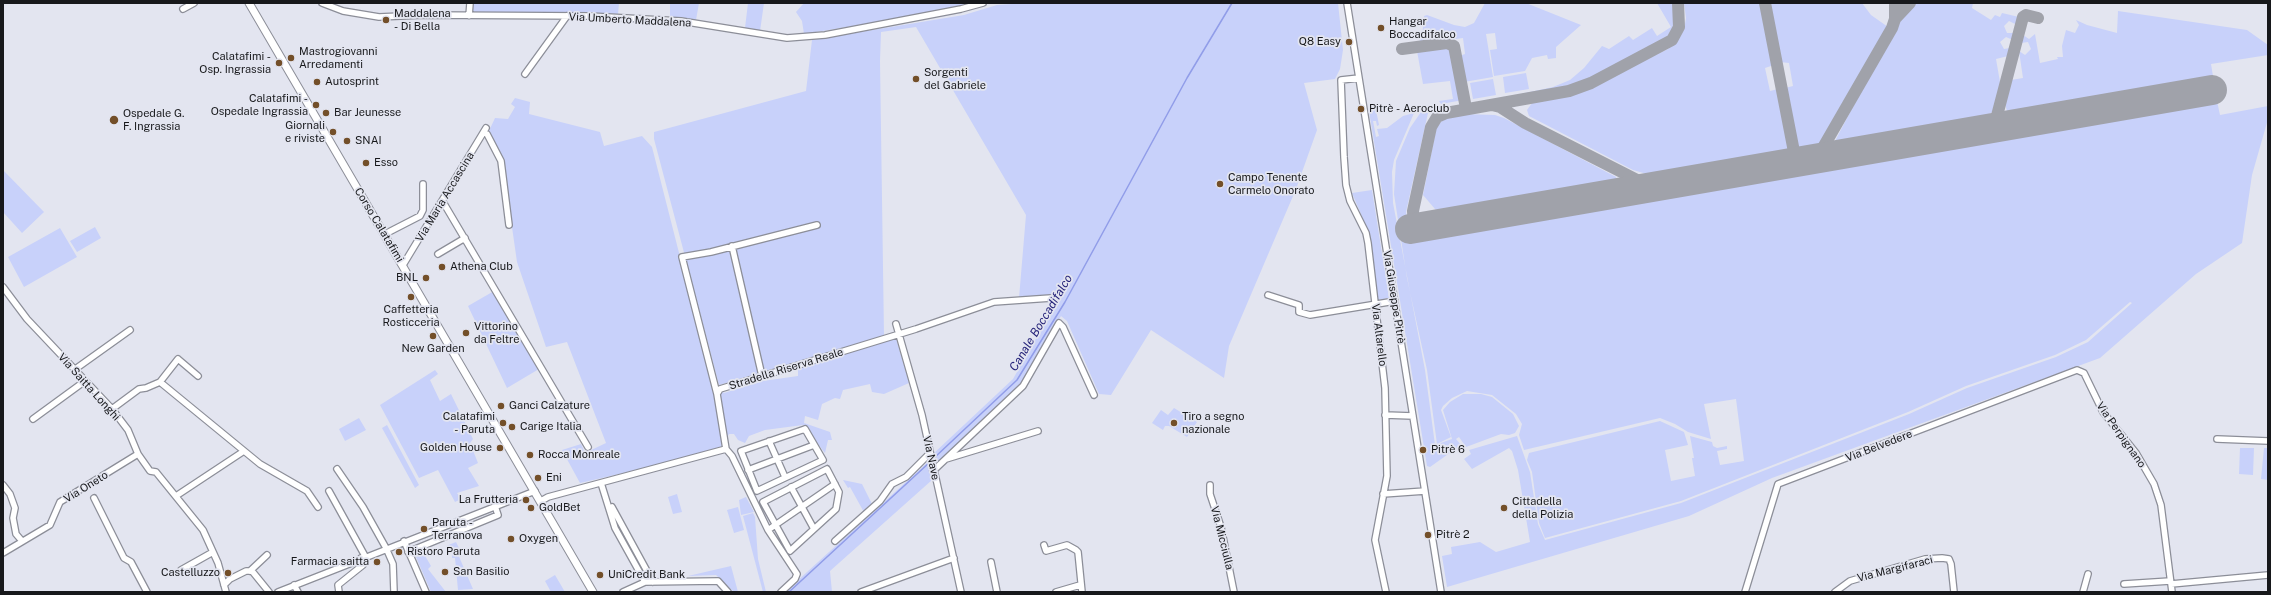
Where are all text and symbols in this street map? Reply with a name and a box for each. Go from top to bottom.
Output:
place label: Maddalena - Di Bella [394,7,451,33]
street label: Via Umberto Maddalena [568,10,692,30]
marker: Maddalena - Di Bella [381,15,391,25]
place label: Hangar Boccadifalco [1389,15,1456,41]
marker: Hangar Boccadifalco [1376,23,1386,33]
place label: Q8 Easy [1299,35,1341,49]
marker: Q8 Easy [1344,37,1354,47]
place label: Mastrogiovanni Arredamenti [299,45,377,71]
place label: Calatafimi - Osp. Ingrassia [199,50,271,76]
marker: Mastrogiovanni Arredamenti [286,53,296,63]
marker: Calatafimi - Osp. Ingrassia [274,58,284,68]
place label: Sorgenti del Gabriele [924,66,986,92]
marker: Sorgenti del Gabriele [911,74,921,84]
place label: Autosprint [325,75,379,89]
marker: Autosprint [312,77,322,87]
place label: Calatafimi - Ospedale Ingrassia [211,92,308,118]
marker: Calatafimi - Ospedale Ingrassia [311,100,321,110]
place label: Pitrè - Aeroclub [1369,102,1449,116]
marker: Pitrè - Aeroclub [1356,104,1366,114]
place label: Bar Jeunesse [334,106,401,120]
place label: Ospedale G. F. Ingrassia [123,107,185,133]
marker: Bar Jeunesse [321,108,331,118]
marker: Ospedale G. F. Ingrassia [108,114,120,126]
place label: Giornali e riviste [285,119,325,145]
marker: Giornali e riviste [328,127,338,137]
place label: SNAI [355,134,382,148]
marker: SNAI [342,136,352,146]
street label: Via Maria Accascina [413,150,477,244]
place label: Esso [374,156,398,170]
marker: Esso [361,158,371,168]
place label: Campo Tenente Carmelo Onorato [1228,171,1314,197]
marker: Campo Tenente Carmelo Onorato [1215,179,1225,189]
street label: Corso Calatafimi [352,185,406,265]
street label: Via Giuseppe Pitrè [1380,249,1408,345]
place label: Athena Club [450,260,513,274]
marker: Athena Club [437,262,447,272]
place label: BNL [396,271,418,285]
water label: Canale Boccadifalco [1006,272,1076,374]
marker: BNL [421,273,431,283]
marker: Caffetteria Rosticceria [406,292,416,302]
place label: Caffetteria Rosticceria [382,303,440,329]
street label: Via Altarello [1369,303,1389,367]
place label: Vittorino da Feltre [474,320,520,346]
marker: Vittorino da Feltre [461,328,471,338]
marker: New Garden [428,331,438,341]
place label: New Garden [401,342,465,356]
street label: Stradella Riserva Reale [727,345,845,393]
street label: Via Saitta Longhi [55,350,123,424]
place label: Ganci Calzature [509,399,590,413]
street label: Via Perpignano [2093,400,2149,470]
marker: Ganci Calzature [496,401,506,411]
place label: Calatafimi - Paruta [443,410,495,436]
place label: Tiro a segno nazionale [1182,410,1244,436]
marker: Calatafimi - Paruta [498,418,508,428]
marker: Tiro a segno nazionale [1169,418,1179,428]
place label: Carige Italia [520,420,582,434]
marker: Carige Italia [507,422,517,432]
street label: Via Belvedere [1844,427,1914,465]
street label: Via Nave [920,435,942,481]
place label: Golden House [420,441,492,455]
marker: Golden House [495,443,505,453]
place label: Pitrè 6 [1431,443,1465,457]
marker: Pitrè 6 [1418,445,1428,455]
place label: Rocca Monreale [538,448,620,462]
marker: Rocca Monreale [525,450,535,460]
street label: Via Oneto [61,468,111,506]
place label: Eni [546,471,562,485]
marker: Eni [533,473,543,483]
place label: La Frutteria [459,493,518,507]
marker: La Frutteria [521,495,531,505]
place label: Cittadella della Polizia [1512,495,1573,521]
place label: GoldBet [539,501,581,515]
marker: GoldBet [526,503,536,513]
marker: Cittadella della Polizia [1499,503,1509,513]
street label: Via Micciulla [1208,505,1236,571]
place label: Paruta - Terranova [432,516,482,542]
marker: Paruta - Terranova [419,524,429,534]
place label: Pitrè 2 [1436,528,1470,542]
marker: Pitrè 2 [1423,530,1433,540]
place label: Oxygen [519,532,558,546]
marker: Oxygen [506,534,516,544]
place label: Ristoro Paruta [407,545,480,559]
marker: Ristoro Paruta [394,547,404,557]
street label: Via Margifaraci [1856,553,1934,585]
place label: Farmacia saitta [291,555,369,569]
marker: Farmacia saitta [372,557,382,567]
place label: San Basilio [453,565,509,579]
place label: Castelluzzo [161,566,220,580]
marker: San Basilio [440,567,450,577]
marker: Castelluzzo [223,568,233,578]
place label: UniCredit Bank [608,568,685,582]
marker: UniCredit Bank [595,570,605,580]

